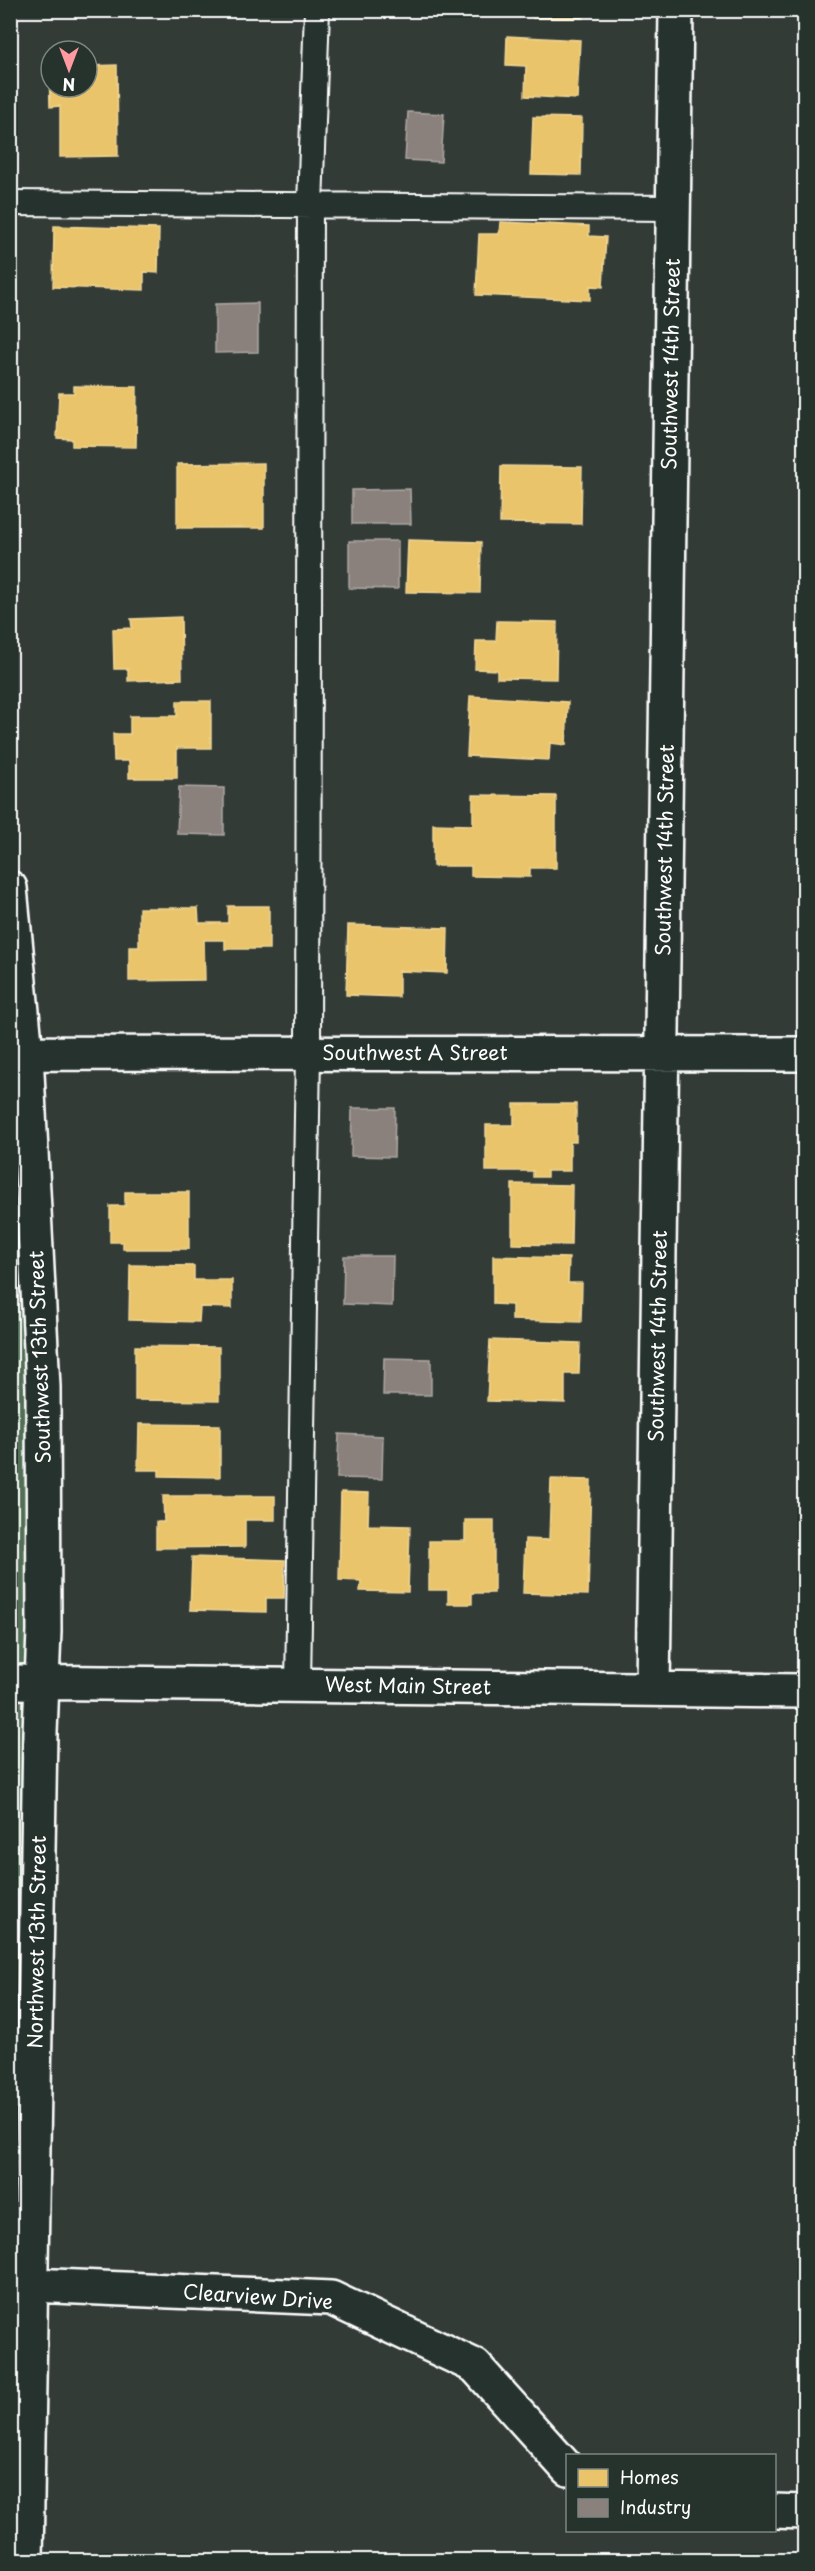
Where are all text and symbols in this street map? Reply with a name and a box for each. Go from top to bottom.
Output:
north arrow [39,39,99,99]
text: N [63,73,75,97]
street label: Southwest 14th Street [653,258,687,470]
street label: Southwest 14th Street [647,744,681,956]
street label: Southwest A Street [322,1037,508,1067]
street label: Southwest 14th Street [640,1230,674,1442]
street label: Southwest 13th Street [20,1250,58,1464]
street label: West Main Street [325,1669,491,1701]
street label: Northwest 13th Street [19,1835,53,2049]
street label: Clearview Drive [182,2276,334,2316]
legend [566,2454,776,2532]
text: Homes [620,2463,678,2490]
text: Industry [620,2493,691,2520]

